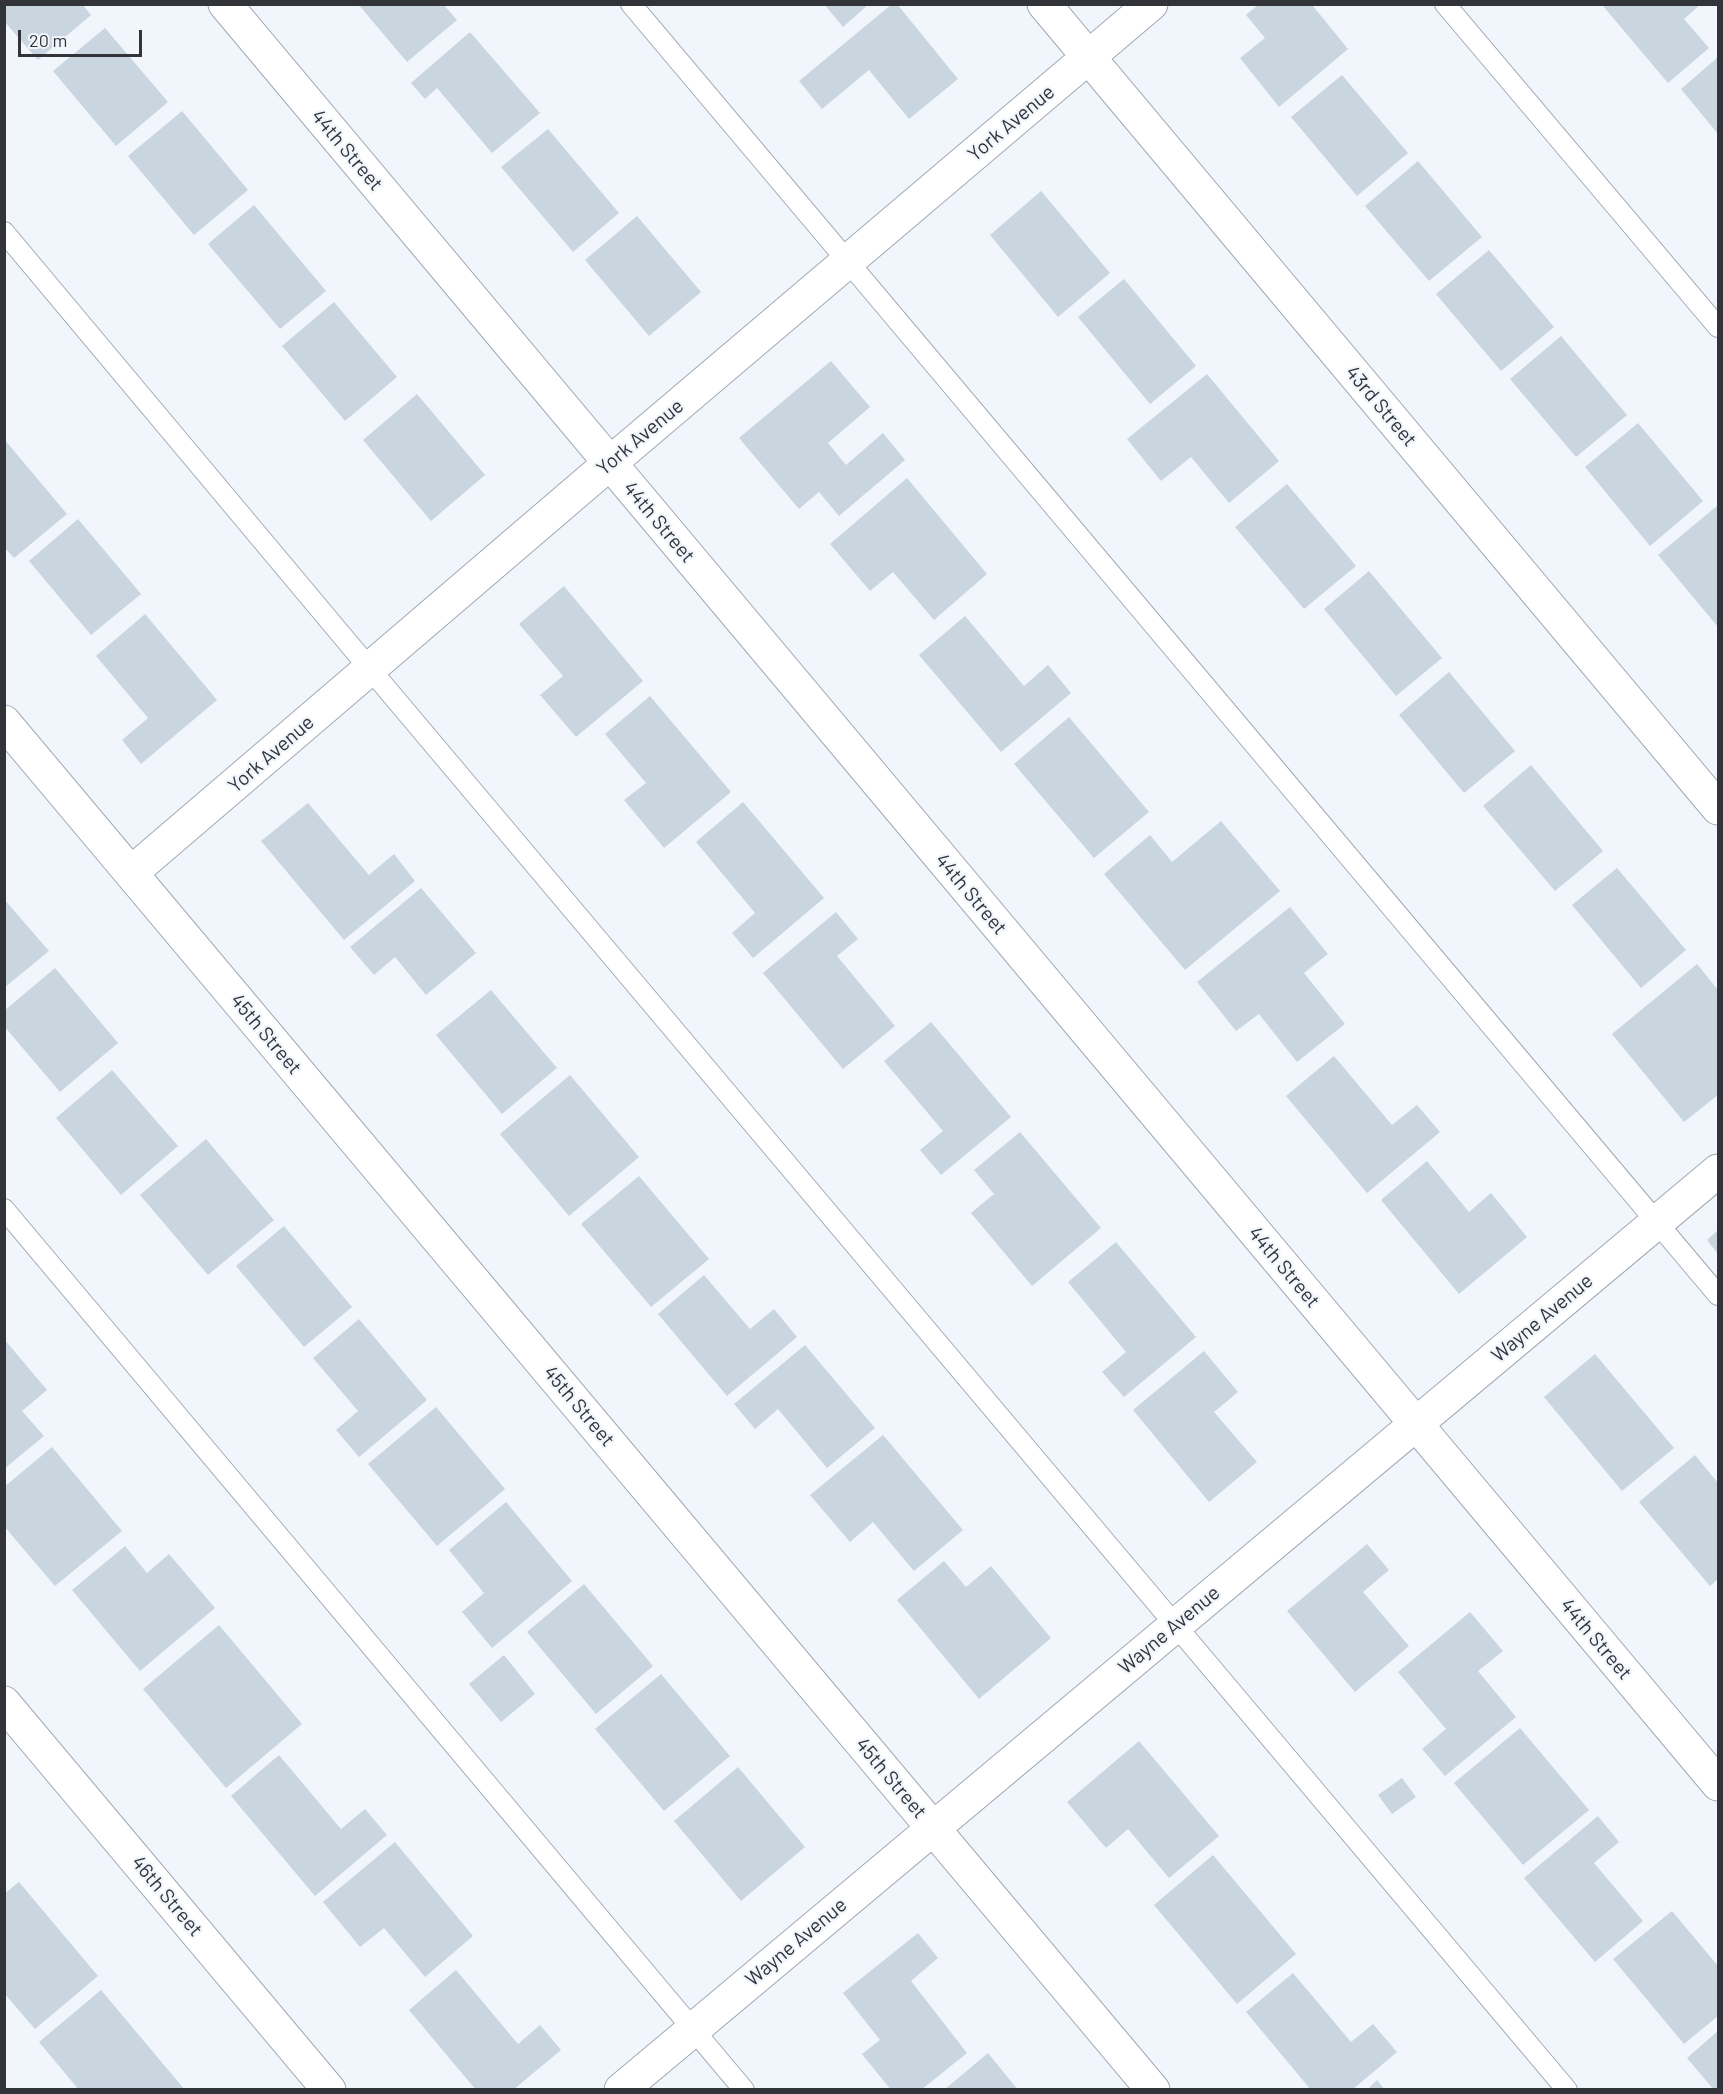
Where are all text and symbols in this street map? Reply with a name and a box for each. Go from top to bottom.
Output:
scale bar [21,18,146,56]
text: 20 m [29,29,67,51]
street label: York Avenue [963,80,1059,166]
street label: 44th Street [306,104,388,196]
street label: 43rd Street [1340,361,1422,451]
street label: York Avenue [592,394,688,480]
street label: 44th Street [618,476,700,568]
street label: York Avenue [223,710,319,798]
street label: 44th Street [930,848,1012,940]
street label: 45th Street [225,989,307,1079]
street label: 44th Street [1243,1221,1325,1313]
street label: Wayne Avenue [1486,1269,1598,1367]
street label: 45th Street [538,1361,620,1451]
street label: Wayne Avenue [1113,1581,1225,1679]
street label: 44th Street [1555,1593,1637,1685]
street label: 45th Street [850,1733,932,1823]
street label: 46th Street [126,1851,208,1941]
street label: Wayne Avenue [740,1893,852,1991]

